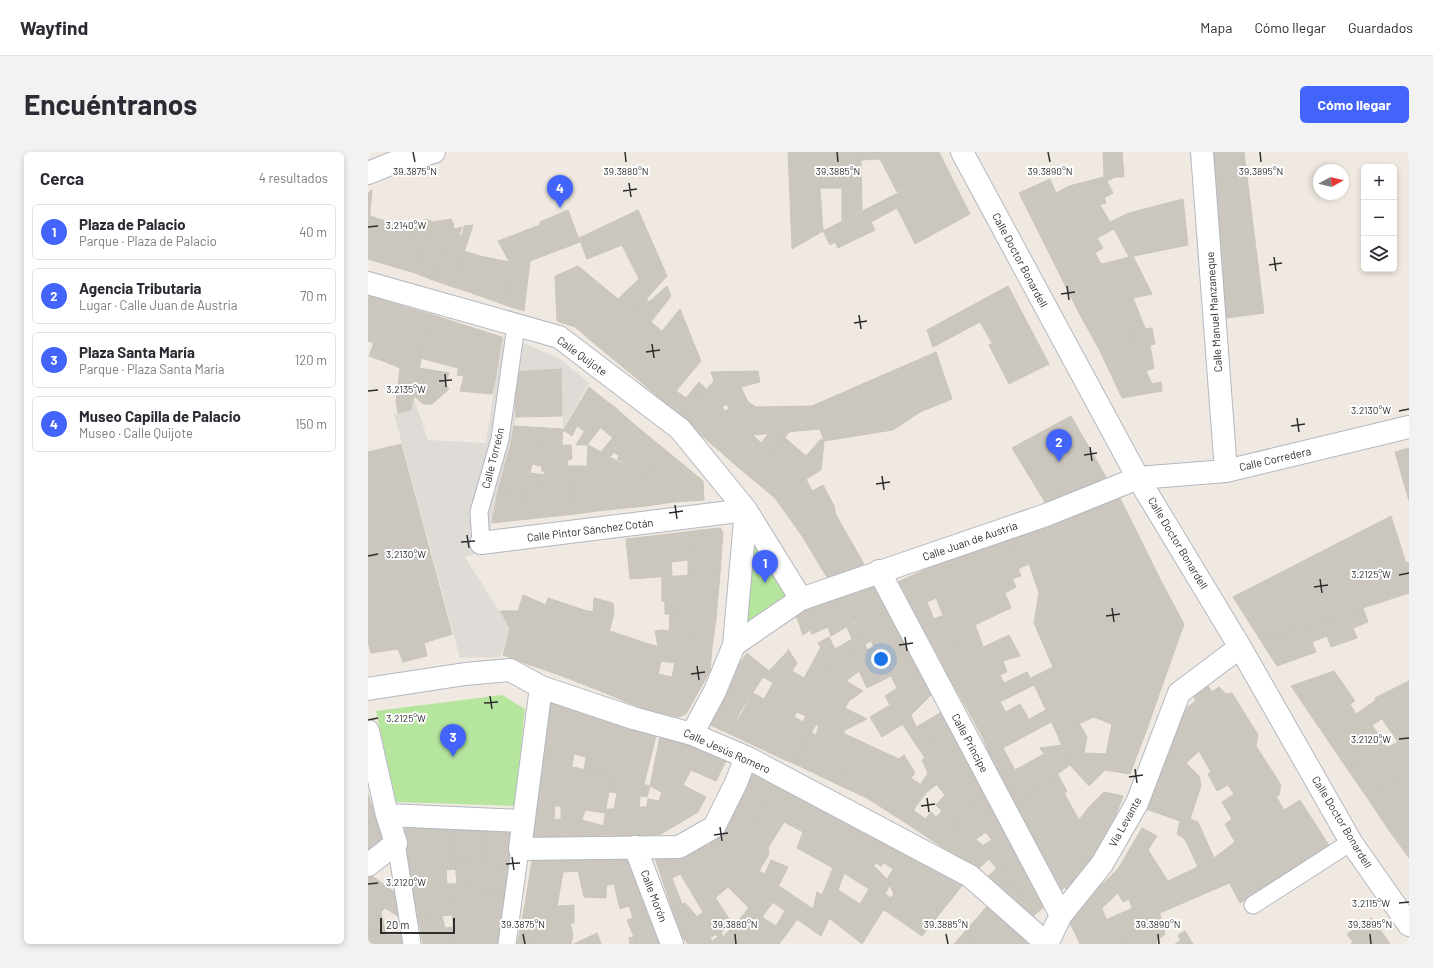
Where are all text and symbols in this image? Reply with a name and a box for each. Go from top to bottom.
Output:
text: Wayfind [20,16,88,39]
text: Mapa [1200,19,1232,36]
text: Cómo llegar [1254,19,1326,36]
text: Guardados [1348,19,1413,36]
button: Cómo llegar [1300,86,1409,123]
text: Encuéntranos [24,87,197,121]
north arrow [1313,164,1349,200]
map controls [1361,164,1397,272]
button: + [1361,164,1397,200]
text: 39.3875°N [393,165,437,177]
text: 39.3880°N [604,165,648,177]
text: 39.3885°N [816,165,860,177]
text: 39.3890°N [1028,165,1072,177]
text: 39.3895°N [1239,165,1283,177]
text: Cerca [40,168,84,188]
text: 4 resultados [259,170,328,186]
pin: 4 [547,175,573,208]
button: − [1361,200,1397,236]
street label: Calle Doctor Bonardell [990,210,1051,309]
text: Plaza de Palacio [79,215,186,233]
text: 3.2140°W [386,219,426,231]
text: 1 [52,224,56,240]
text: 40 m [299,224,327,240]
text: Parque · Plaza de Palacio [79,233,217,249]
button: layers [1361,236,1397,272]
street label: Calle Manuel Manzaneque [1203,251,1224,373]
text: Agencia Tributaria [79,279,202,297]
text: 2 [50,288,58,304]
text: 70 m [300,288,327,304]
text: Lugar · Calle Juan de Austria [79,297,237,313]
street label: Calle Quijote [555,333,610,378]
text: Plaza Santa María [79,343,195,361]
text: 3 [50,352,58,368]
text: 120 m [295,352,327,368]
text: Parque · Plaza Santa María [79,361,225,377]
text: 3.2135°W [386,383,426,395]
text: 3.2130°W [1351,404,1391,416]
text: Museo Capilla de Palacio [79,407,241,425]
text: 4 [50,416,58,432]
text: 150 m [295,416,327,432]
text: Museo · Calle Quijote [79,425,193,441]
street label: Calle Torreón [479,426,506,490]
pin: 2 [1046,429,1072,462]
street label: Calle Corredera [1238,444,1312,473]
street label: Calle Doctor Bonardell [1146,494,1211,591]
street label: Calle Pintor Sánchez Cotán [526,515,654,544]
street label: Calle Juan de Austria [921,518,1019,563]
text: 3.2130°W [386,548,426,560]
pin: 1 [752,550,778,583]
text: 3.2125°W [1351,568,1391,580]
your location [871,649,891,669]
street label: Calle Principe [949,711,991,775]
text: 3.2125°W [386,712,426,724]
pin: 3 [440,724,466,757]
street label: Calle Jesús Romero [682,726,773,776]
text: 3.2120°W [1351,733,1391,745]
street label: Calle Doctor Bonardell [1310,773,1375,870]
street label: Vía Levante [1106,794,1144,849]
street label: Calle Morón [639,868,670,924]
text: 3.2120°W [386,876,426,888]
text: 3.2115°W [1352,897,1390,909]
scale bar [380,916,455,935]
text: 20 m [386,918,409,931]
text: 39.3875°N [501,918,545,930]
text: 39.3880°N [713,918,757,930]
text: 39.3885°N [924,918,968,930]
text: 39.3890°N [1136,918,1180,930]
text: 39.3895°N [1348,918,1392,930]

